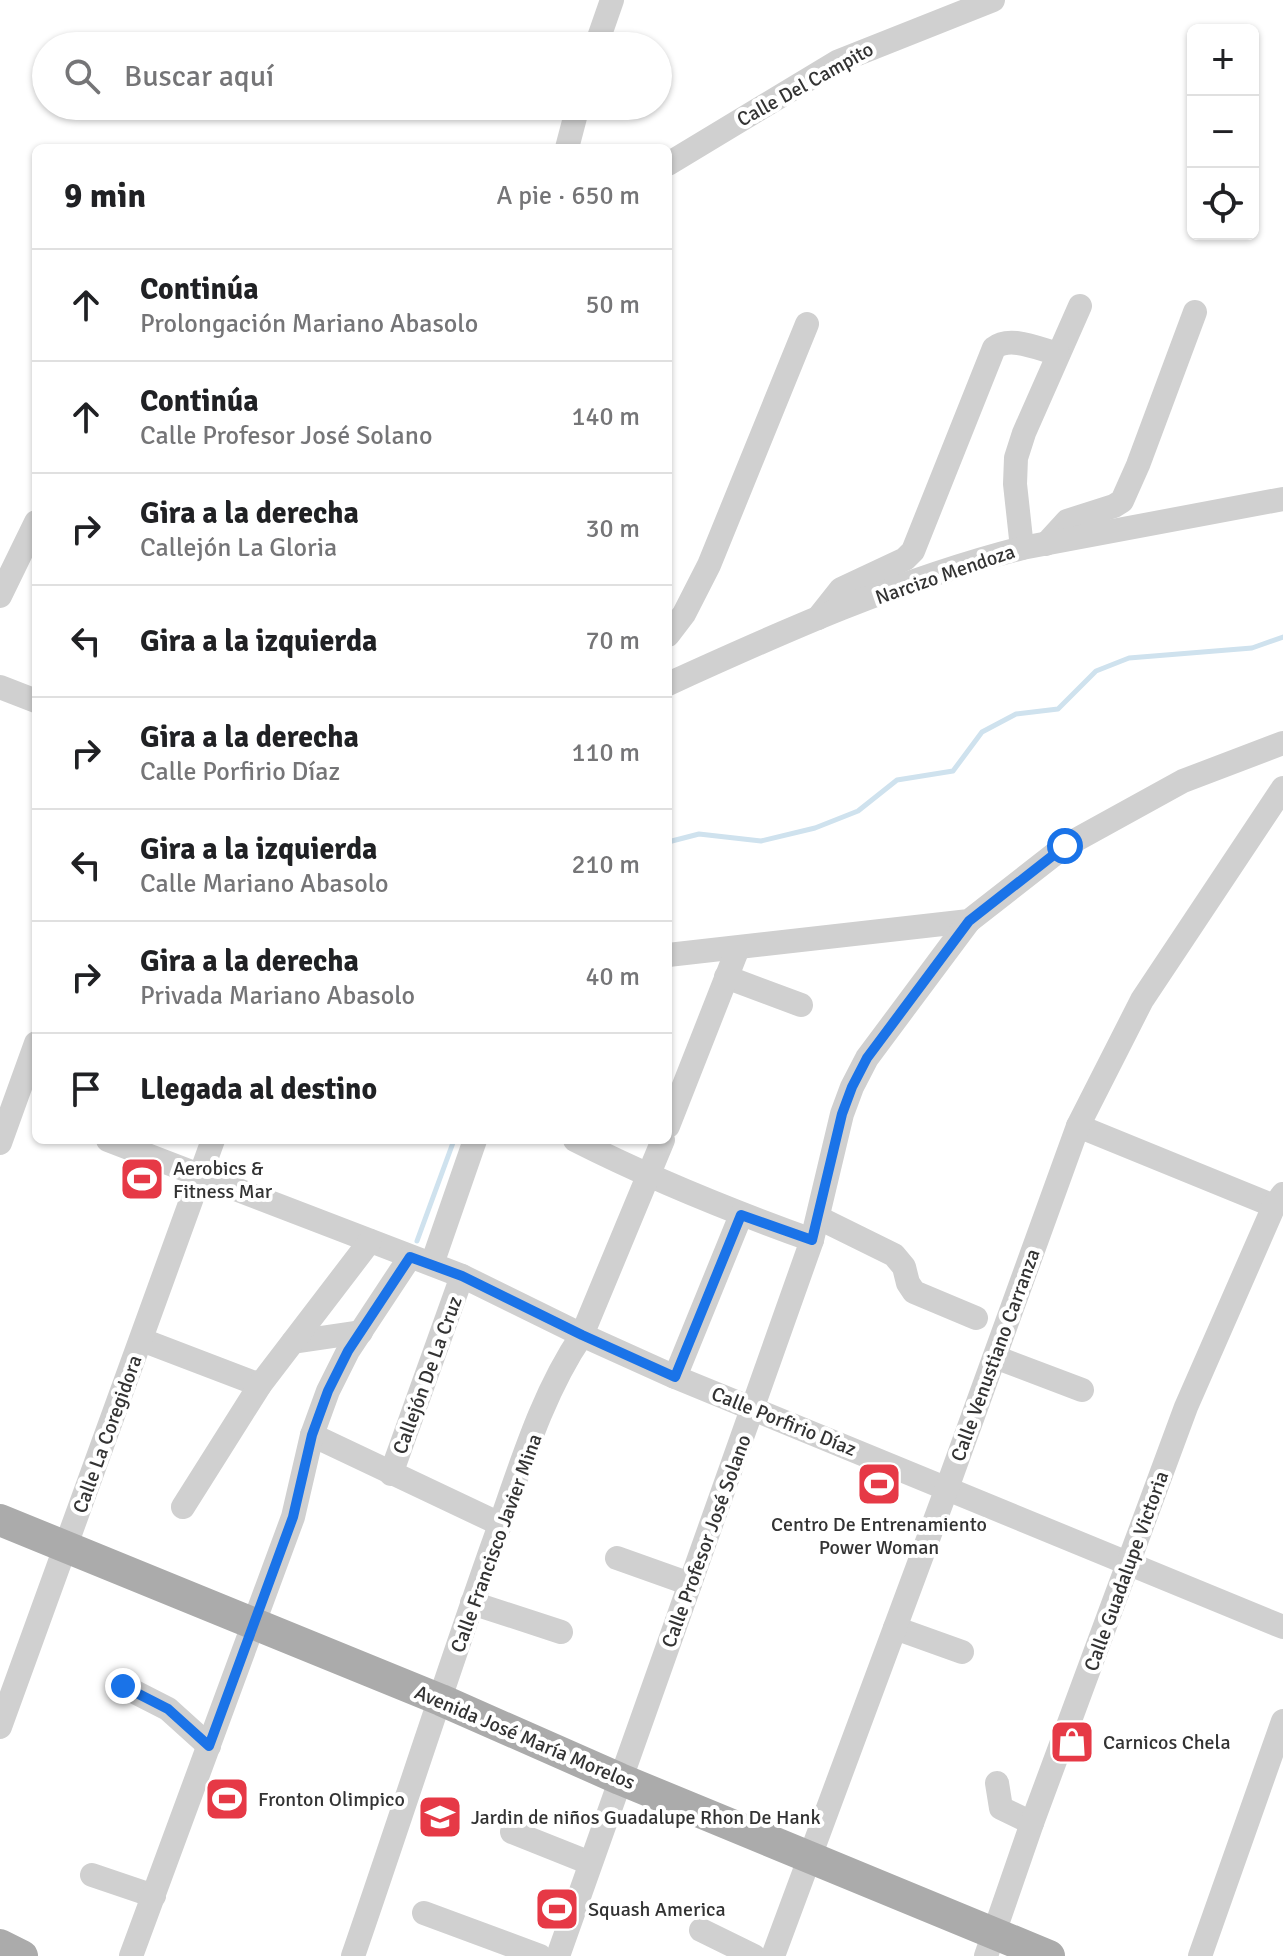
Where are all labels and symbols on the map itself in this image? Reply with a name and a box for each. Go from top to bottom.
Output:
street label: Calle Del Campito [733,37,878,132]
street label: Narcizo Mendoza [872,539,1018,610]
route start [1047,828,1083,864]
sports icon: Aerobics & Fitness Mar [118,1155,166,1203]
place label: Aerobics & Fitness Mar [173,1156,273,1204]
street label: Calle Venustiano Carranza [945,1246,1046,1465]
street label: Callejón De La Cruz [387,1293,468,1458]
street label: Calle La Coregidora [67,1352,148,1517]
street label: Calle Porfirio Díaz [708,1381,860,1462]
street label: Calle Francisco Javier Mina [445,1430,548,1656]
street label: Calle Profesor José Solano [656,1431,757,1651]
sports icon: Centro De Entrenamiento Power Woman [855,1460,903,1508]
street label: Calle Guadalupe Victoria [1079,1468,1174,1675]
place label: Centro De Entrenamiento Power Woman [771,1512,987,1560]
route end [105,1668,141,1704]
street label: Avenida José María Morelos [411,1680,639,1795]
shop icon: Carnicos Chela [1048,1718,1096,1766]
place label: Carnicos Chela [1103,1730,1231,1755]
sports icon: Fronton Olimpico [203,1775,251,1823]
place label: Fronton Olimpico [258,1787,405,1812]
school or university icon: Jardin de niños Guadalupe Rhon De Hank [416,1793,464,1841]
place label: Jardin de niños Guadalupe Rhon De Hank [471,1805,821,1830]
sports icon: Squash America [533,1885,581,1933]
place label: Squash America [588,1897,726,1922]

